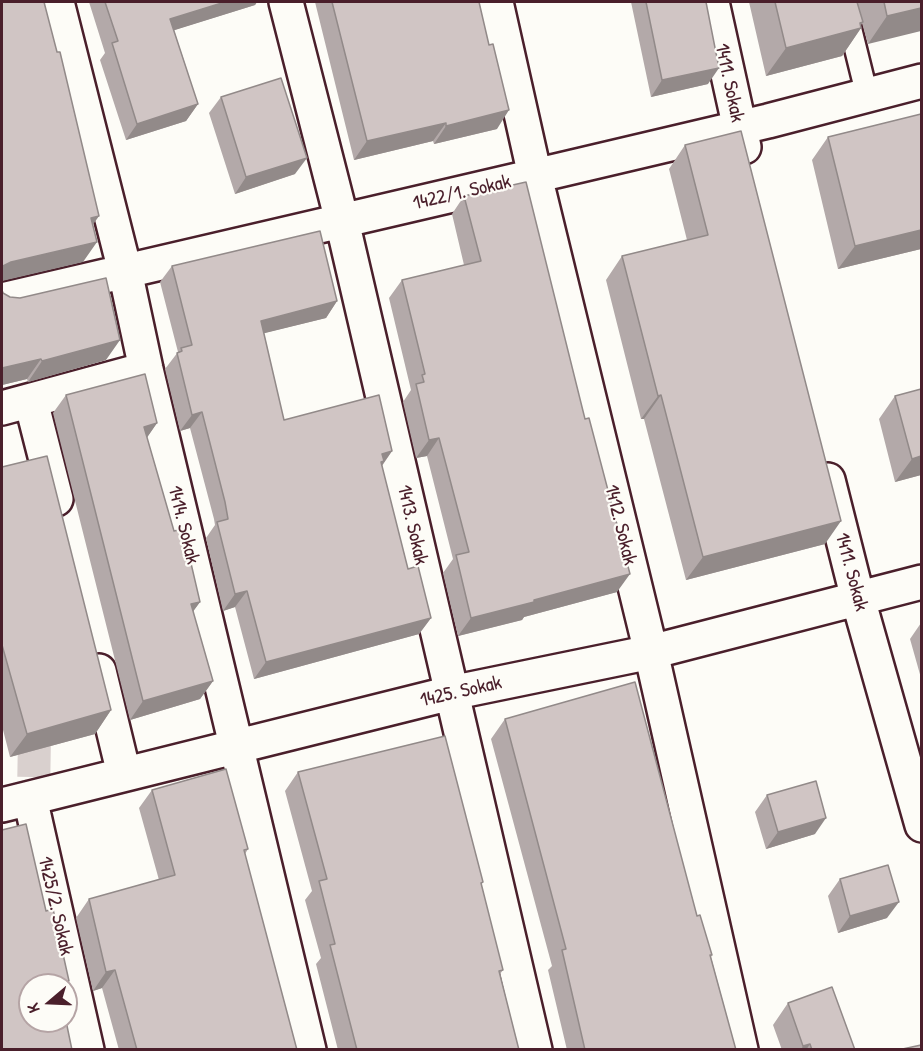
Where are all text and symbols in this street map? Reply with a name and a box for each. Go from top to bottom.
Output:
street label: 1411. Sokak [709,41,749,125]
street label: 1422/1. Sokak [411,170,513,216]
street label: 1412. Sokak [598,482,642,568]
street label: 1414. Sokak [162,483,204,567]
street label: 1413. Sokak [391,483,433,567]
street label: 1411. Sokak [829,530,873,614]
street label: 1425. Sokak [418,671,504,713]
street label: 1425/2. Sokak [32,854,78,958]
north arrow [18,973,78,1033]
text: K [21,1001,45,1016]

